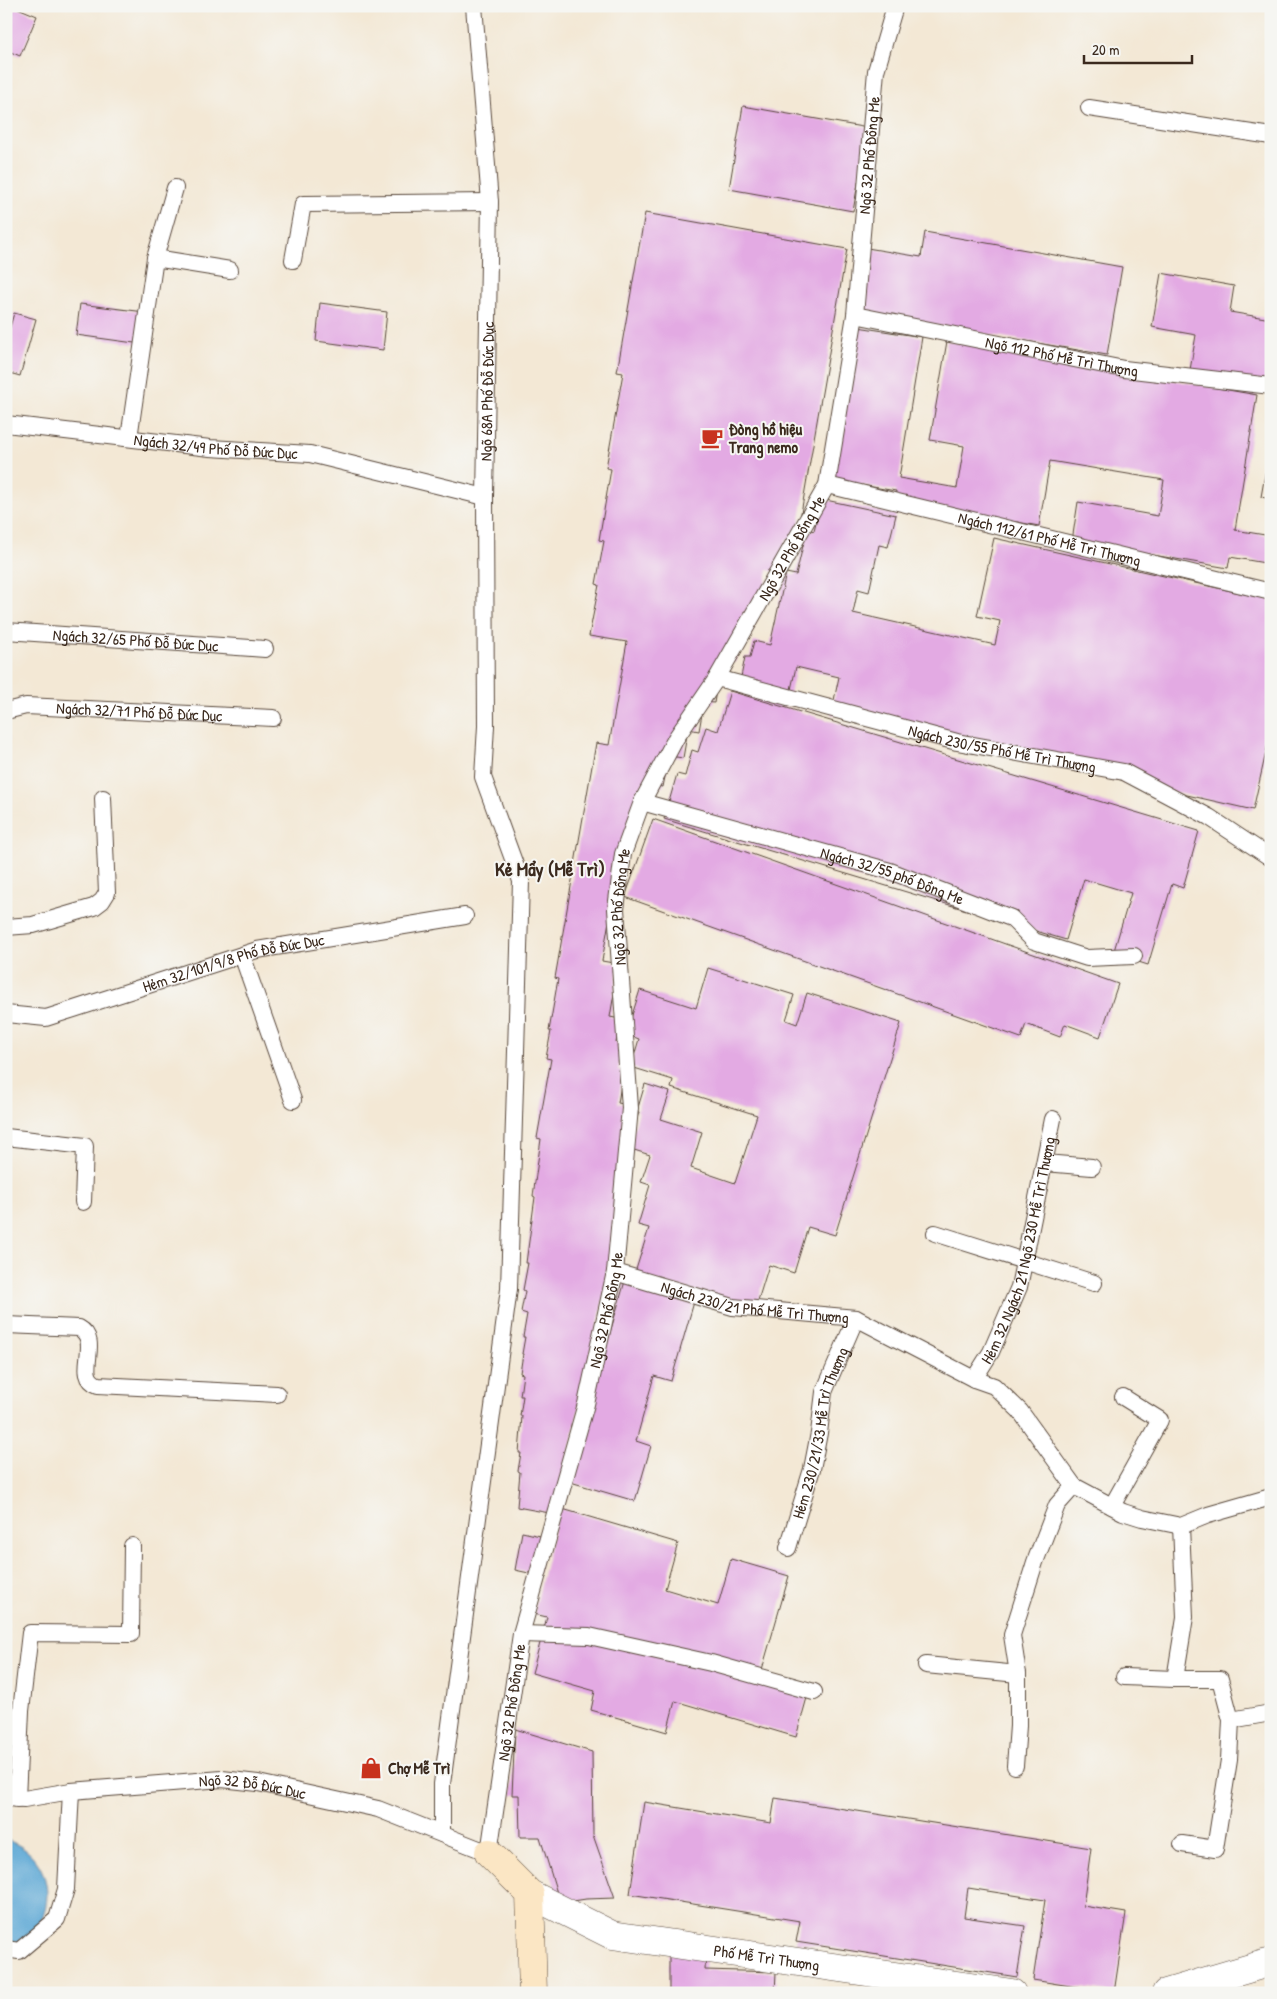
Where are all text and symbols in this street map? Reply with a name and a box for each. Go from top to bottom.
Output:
scale bar [1084,32,1192,64]
text: 20 m [1092,39,1119,60]
street label: Ngõ 32 Phố Đồng Me [853,95,885,215]
street label: Ngõ 68A Phố Đỗ Đức Dục [475,321,499,461]
street label: Ngõ 112 Phố Mễ Trì Thượng [984,330,1139,382]
place label: Đòng hồ hiệu Trang nemo [728,418,803,459]
cafe icon: Đòng hồ hiệu Trang nemo [699,425,725,451]
street label: Ngách 32/49 Phố Đỗ Đức Dục [133,428,299,464]
street label: Ngõ 32 Phố Đồng Me [752,491,830,605]
street label: Ngách 112/61 Phố Mễ Trì Thượng [956,506,1143,571]
street label: Ngách 32/65 Phố Đỗ Đức Dục [52,623,220,657]
street label: Ngách 32/71 Phố Đỗ Đức Dục [56,696,224,727]
street label: Ngách 230/55 Phố Mễ Trì Thượng [906,719,1098,778]
street label: Ngách 32/55 phố Đồng Me [818,841,968,910]
street label: Ngõ 32 Phố Đồng Me [605,844,636,966]
district label: Kẻ Mẩy (Mễ Trì) [495,856,605,883]
street label: Hẻm 32/101/9/8 Phố Đỗ Đức Dục [140,928,327,997]
street label: Hẻm 32 Ngách 21 Ngõ 230 Mễ Trì Thượng [975,1135,1060,1368]
street label: Ngõ 32 Phố Đồng Me [583,1251,628,1370]
street label: Ngách 230/21 Phố Mễ Trì Thượng [658,1275,850,1328]
street label: Hẻm 230/21/33 Mễ Trì Thượng [787,1344,853,1521]
street label: Ngõ 32 Phố Đồng Me [492,1642,531,1762]
shop icon: Chợ Mễ Trì [358,1755,384,1781]
place label: Chợ Mễ Trì [388,1757,451,1779]
street label: Ngõ 32 Đỗ Đức Dục [198,1768,309,1804]
street label: Phố Mễ Trì Thượng [712,1939,821,1976]

